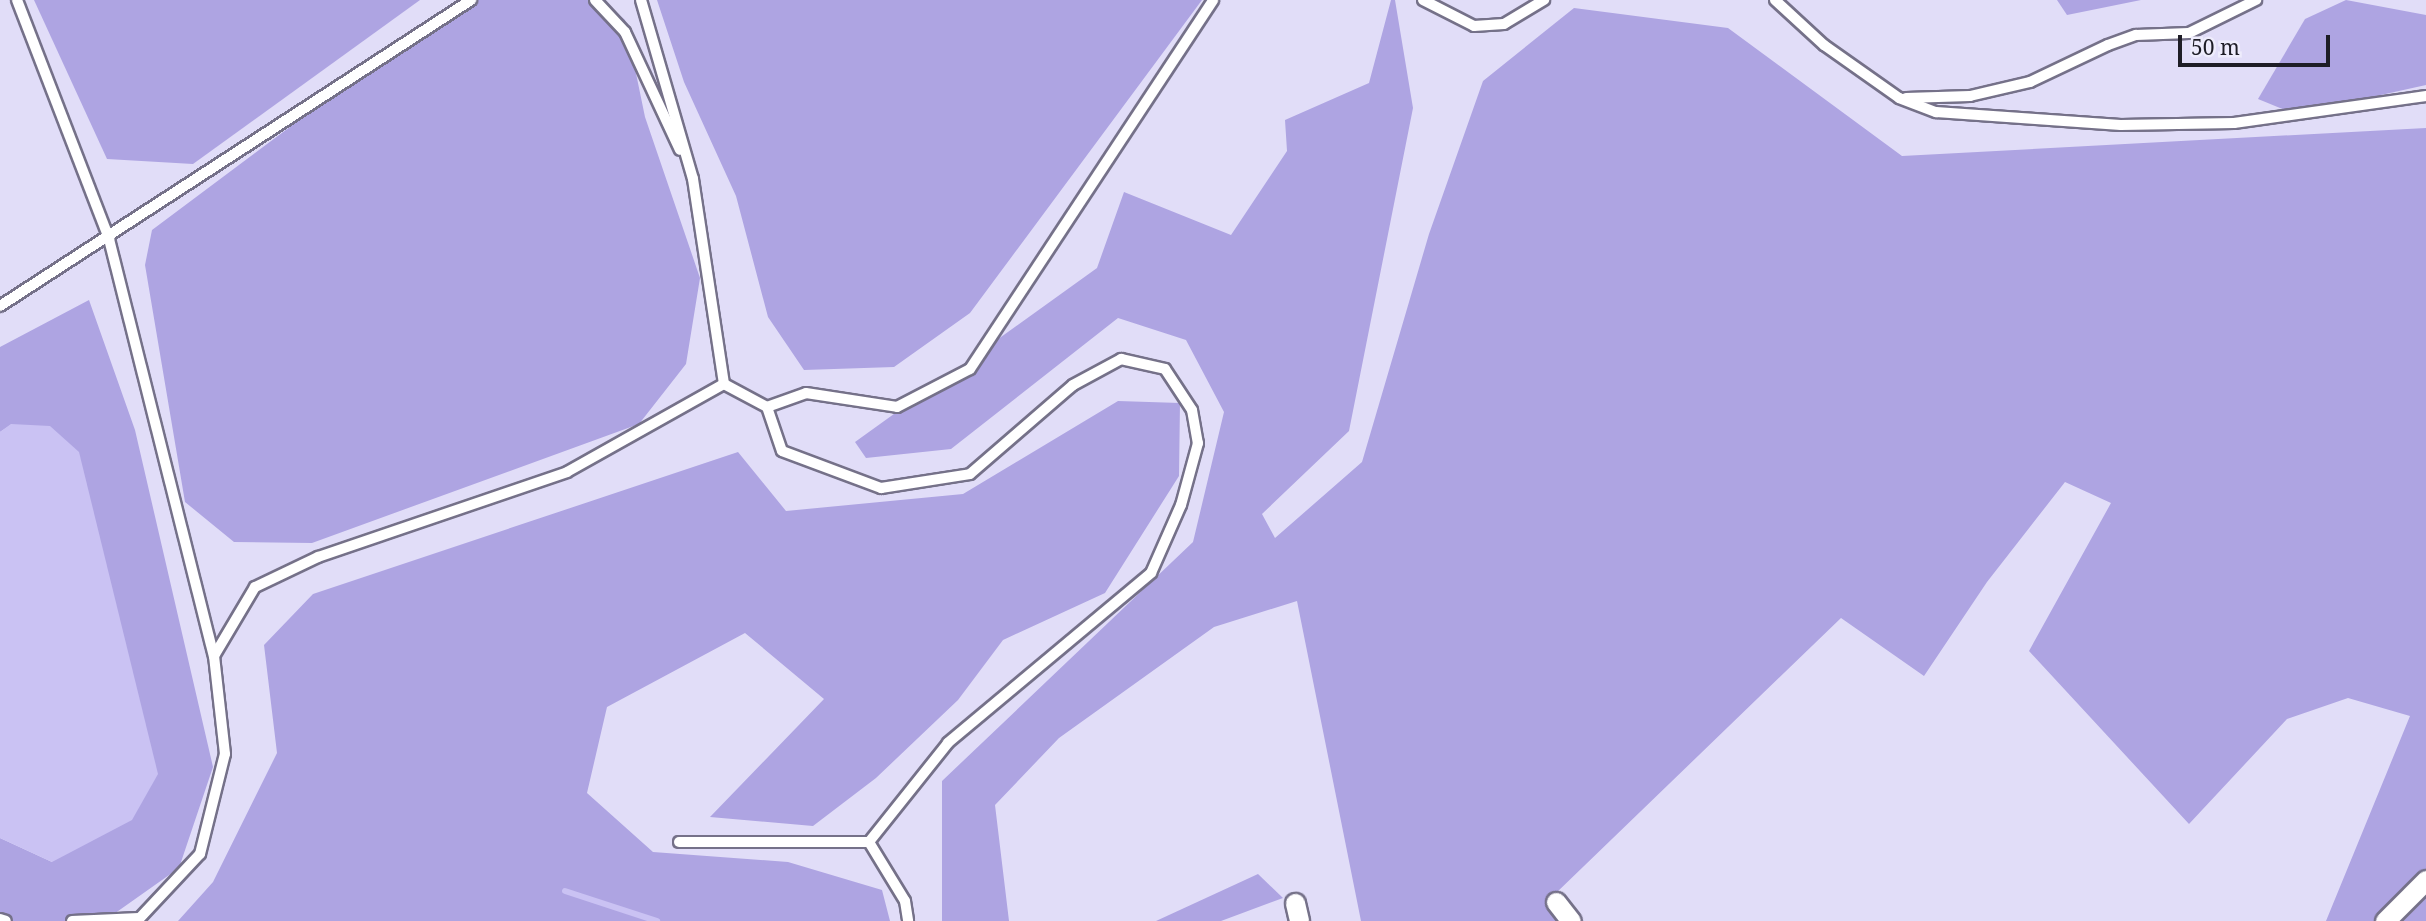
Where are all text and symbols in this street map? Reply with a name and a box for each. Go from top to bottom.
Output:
scale bar [2181,21,2333,65]
text: 50 m [2191,33,2240,61]

